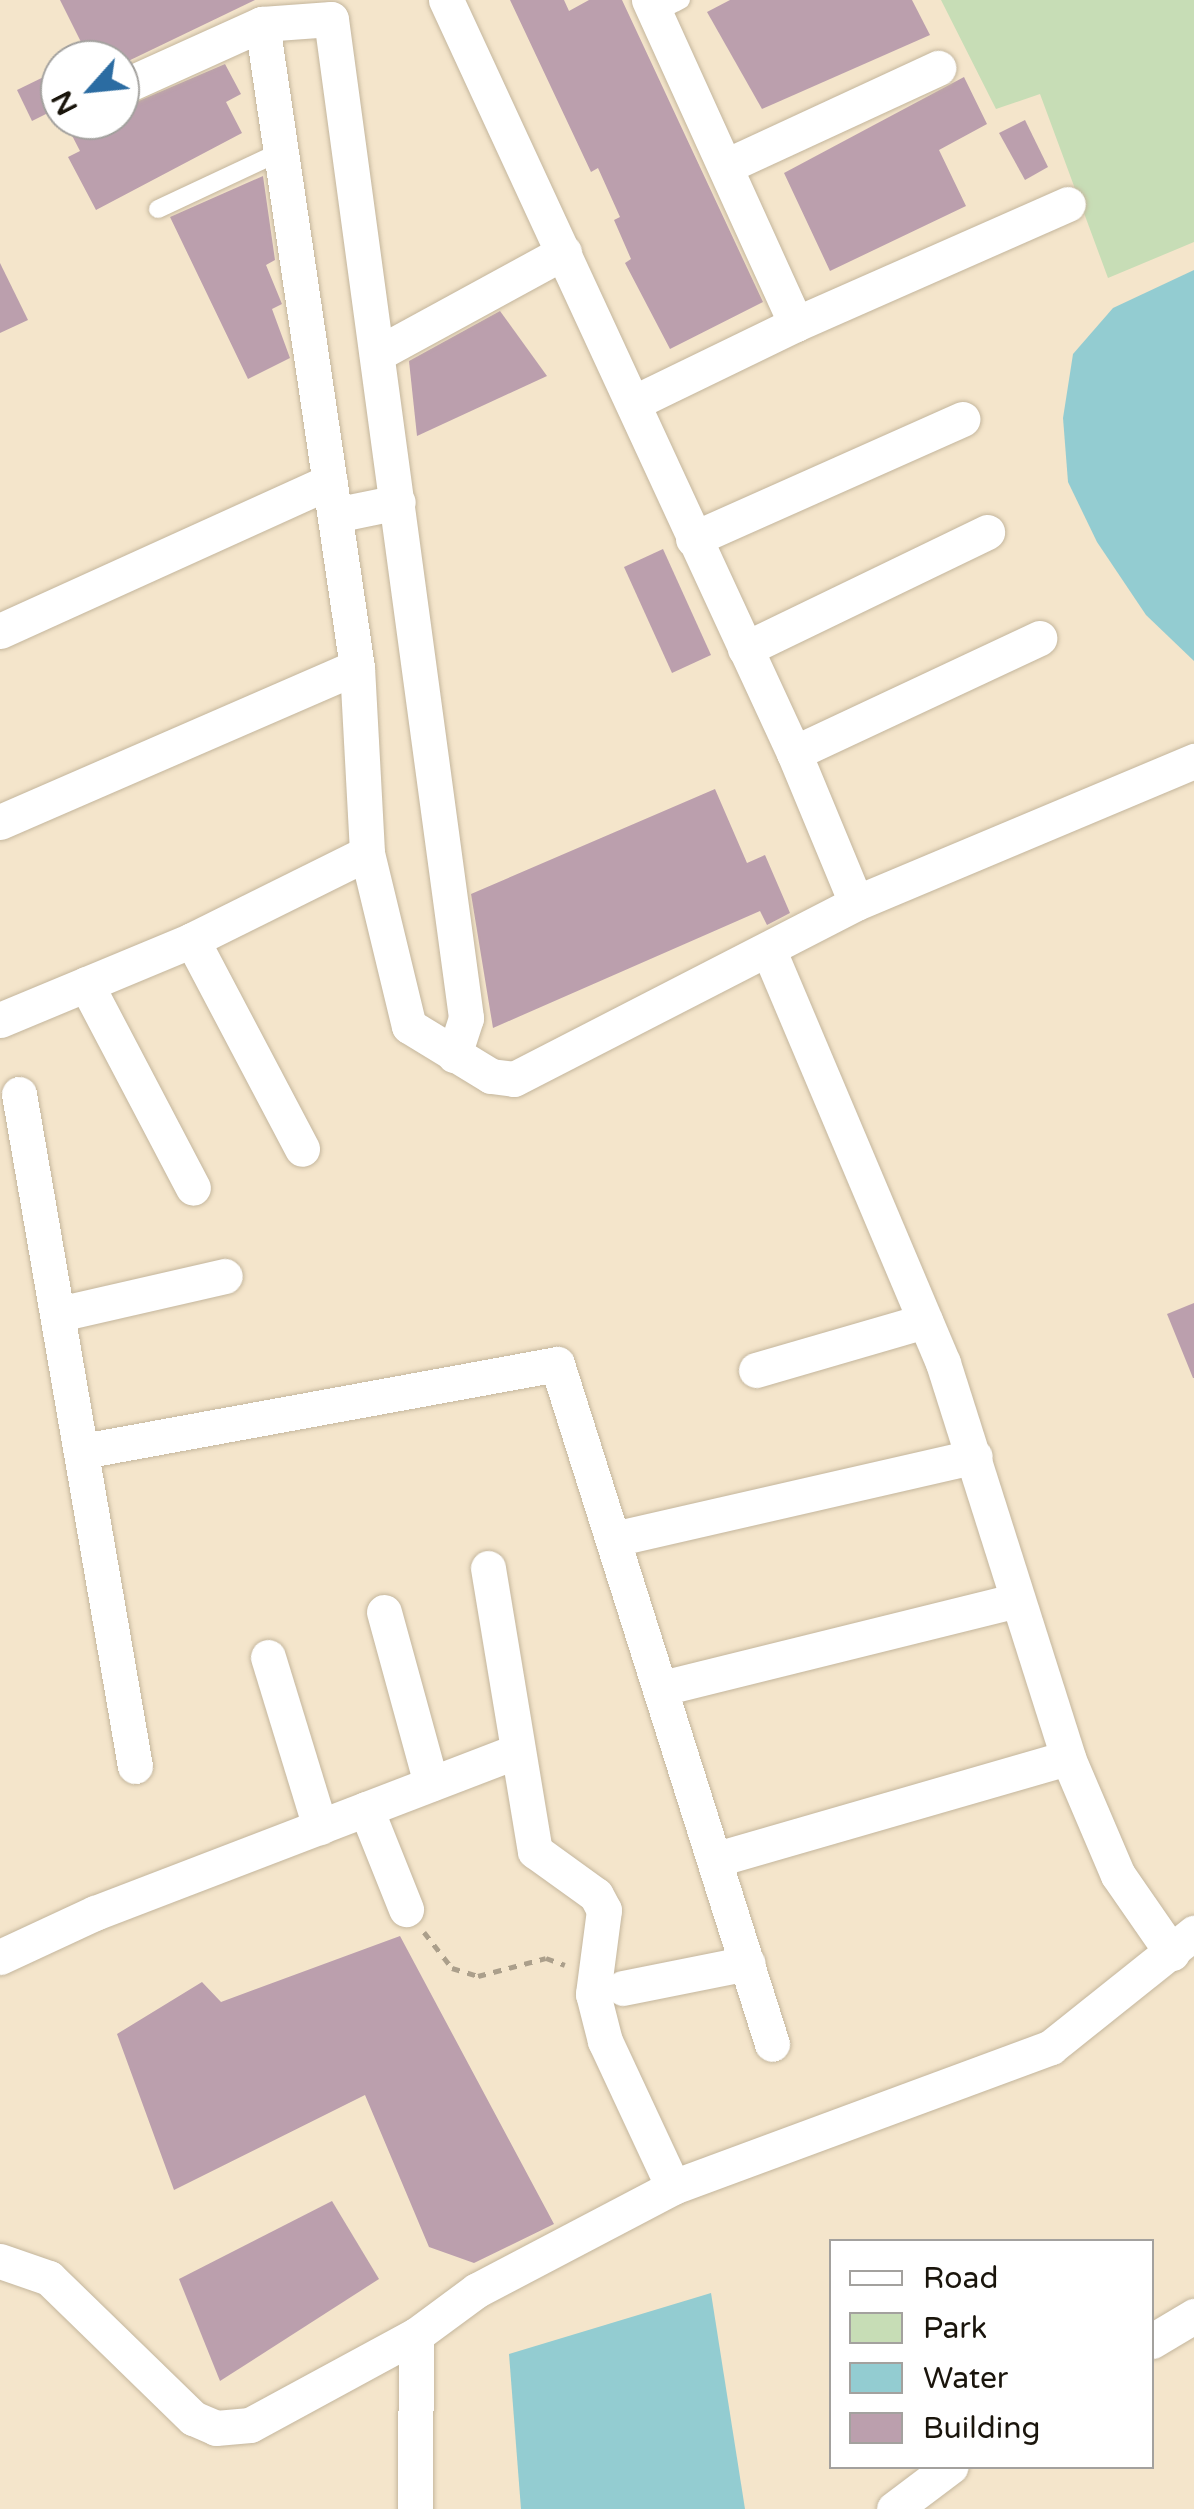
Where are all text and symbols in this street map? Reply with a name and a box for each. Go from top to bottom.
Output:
north arrow [40,40,140,140]
text: N [45,85,85,120]
legend [829,2239,1154,2469]
text: Road [923,2260,998,2297]
text: Park [923,2310,987,2347]
text: Water [923,2360,1008,2397]
text: Building [923,2410,1040,2447]

